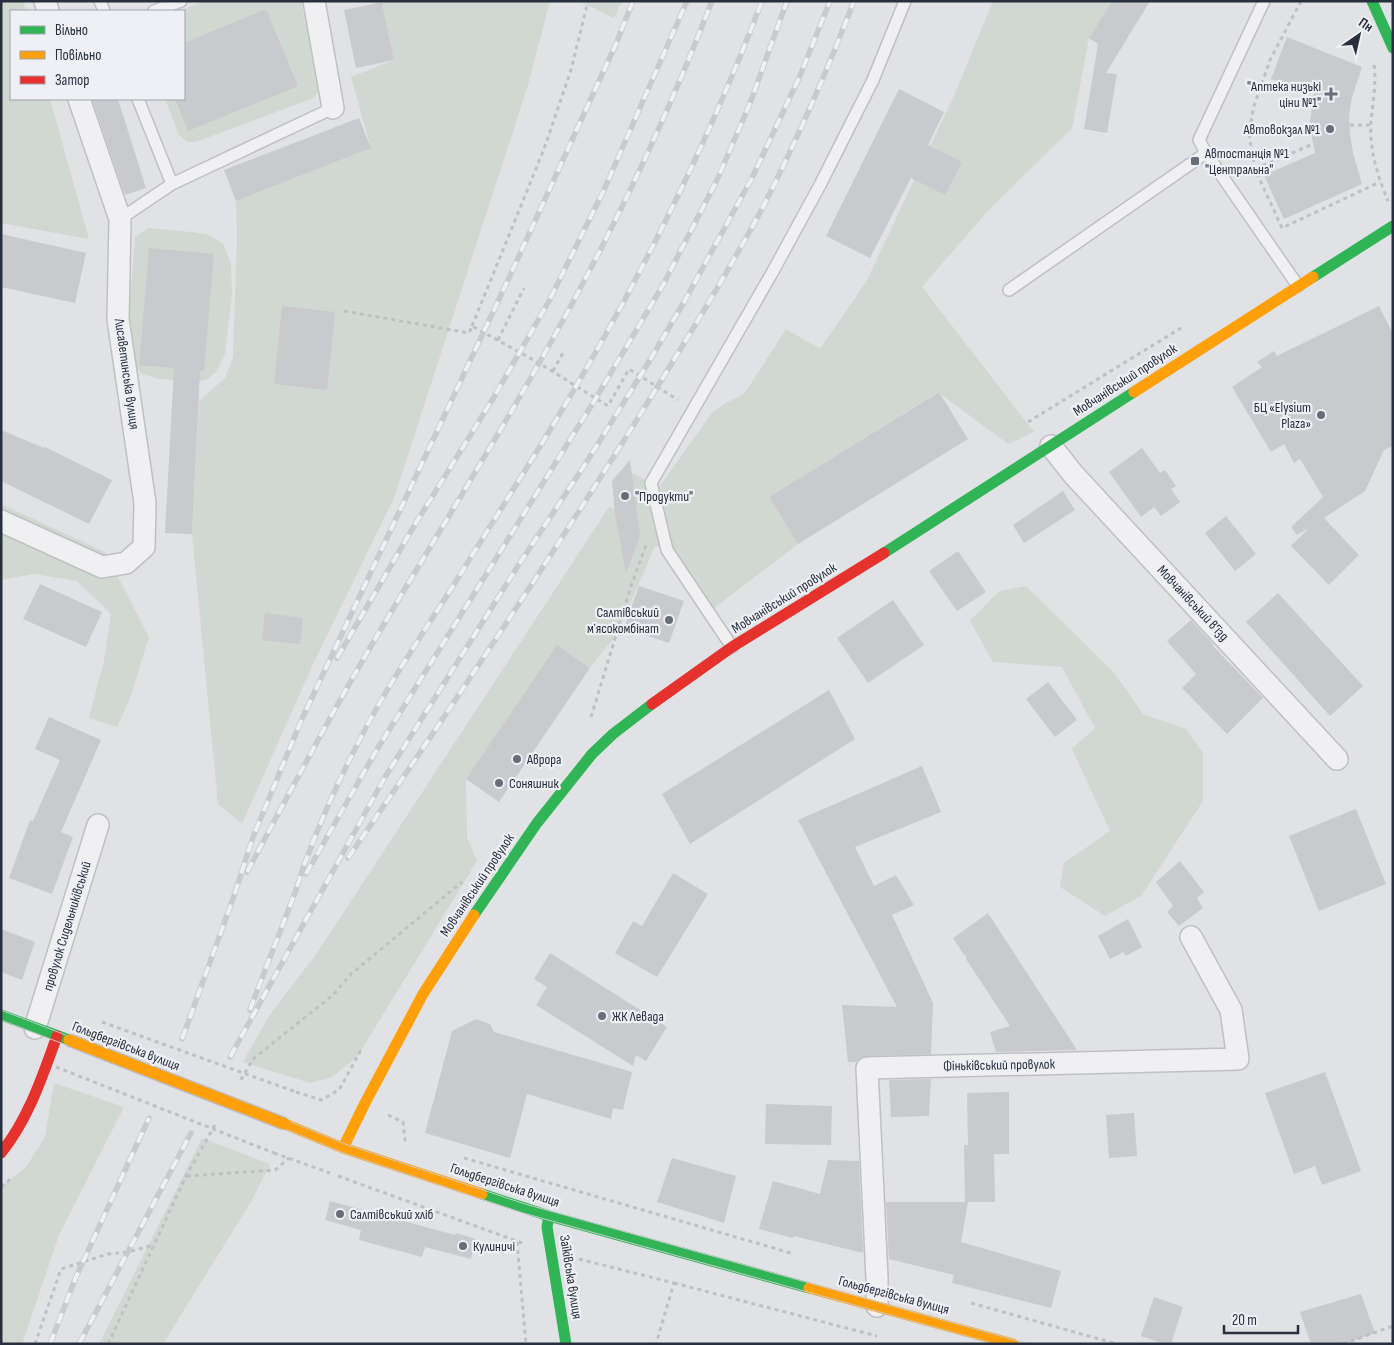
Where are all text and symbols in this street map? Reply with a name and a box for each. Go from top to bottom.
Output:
legend [10,10,185,100]
north arrow [1334,10,1384,60]
text: Пн [1356,14,1376,35]
text: Вільно [55,21,88,40]
text: Повільно [55,46,101,65]
text: Затор [55,71,89,90]
place label: "Аптека низькі ціни №1" [1247,78,1321,111]
marker: "Аптека низькі ціни №1" [1325,88,1337,100]
place label: Автовокзал №1 [1243,121,1320,138]
marker: Автовокзал №1 [1324,123,1336,135]
place label: Автостанція №1 "Центральна" [1204,145,1289,178]
marker: Автостанція №1 "Центральна" [1189,155,1201,167]
street label: Лисаветинська вулиця [111,316,143,431]
street label: Мовчанівський провулок [1070,340,1181,420]
place label: БЦ «Elysium Plaza» [1254,399,1311,432]
marker: БЦ «Elysium Plaza» [1315,409,1327,421]
place label: "Продукти" [635,488,693,505]
marker: "Продукти" [619,490,631,502]
street label: Мовчанівський провулок [728,559,840,637]
street label: Мовчанівський в’їзд [1154,562,1232,644]
place label: Салтівський мʼясокомбінат [587,604,659,637]
marker: Салтівський мʼясокомбінат [663,614,675,626]
place label: Аврора [526,751,562,768]
marker: Аврора [511,753,523,765]
place label: Соняшник [509,775,559,792]
marker: Соняшник [493,777,505,789]
street label: Мовчанівський провулок [436,830,518,940]
street label: провулок Сидельниківський [39,859,95,993]
place label: ЖК Левада [612,1008,664,1025]
marker: ЖК Левада [596,1010,608,1022]
street label: Гольдбергівська вулиця [70,1018,182,1074]
street label: Фіньківський провулок [943,1056,1056,1074]
street label: Гольдбергівська вулиця [448,1159,562,1211]
place label: Салтівський хліб [350,1206,434,1223]
marker: Салтівський хліб [334,1208,346,1220]
street label: Заїківська вулиця [556,1234,586,1320]
place label: Кулиничі [473,1238,515,1255]
marker: Кулиничі [457,1240,469,1252]
street label: Гольдбергівська вулиця [837,1272,951,1318]
scale bar [1224,1302,1298,1334]
text: 20 m [1232,1311,1257,1330]

